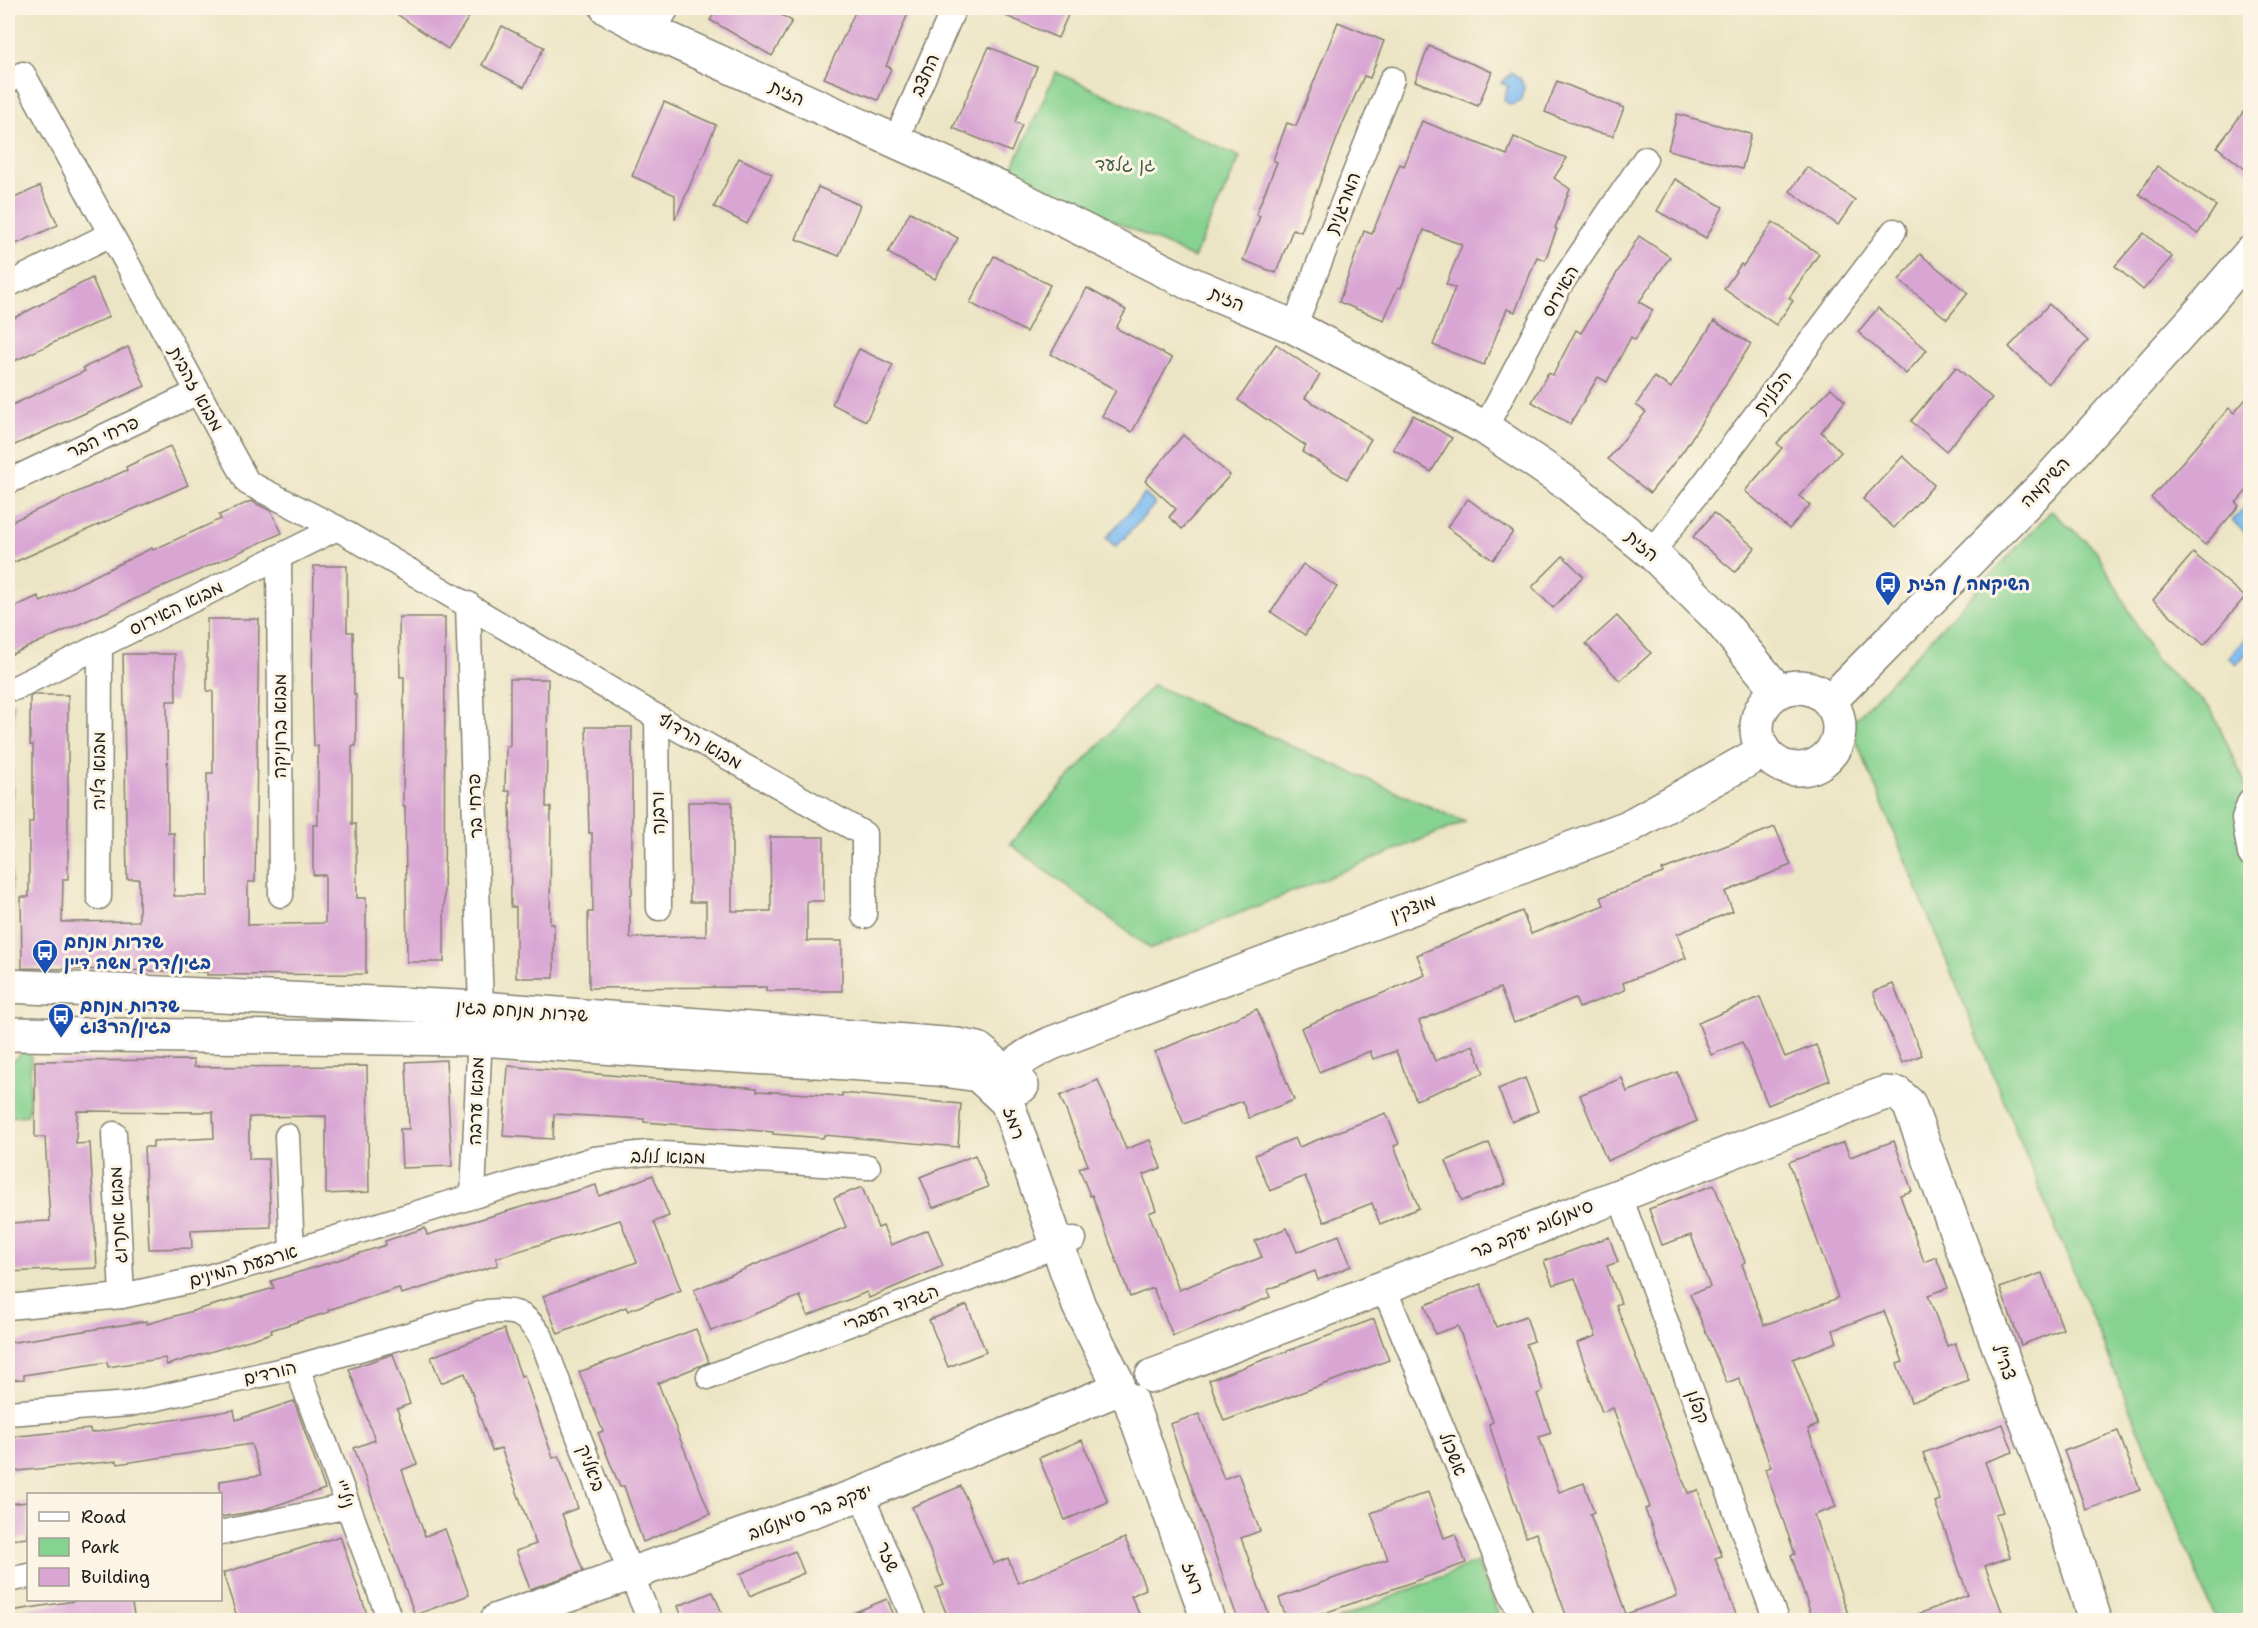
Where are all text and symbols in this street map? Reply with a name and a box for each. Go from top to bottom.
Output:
street label: החצב [905,50,945,100]
street label: הזית [765,74,809,112]
park label: גן גלעד [1095,153,1155,177]
street label: המרגנית [1320,168,1366,238]
street label: האירוס [1536,261,1584,321]
street label: הזית [1205,280,1248,317]
street label: מבוא זהבית [162,341,229,436]
street label: הכלנית [1749,365,1797,419]
street label: פרחי הבר [63,410,143,464]
street label: השיקמה [2015,451,2075,513]
street label: הזית [1620,524,1664,567]
bus stop icon: השיקמה / הזית [1873,569,1903,607]
place label: השיקמה / הזית [1906,572,2030,596]
street label: מבוא האירוס [125,575,227,641]
street label: מבוא ברוניקה [268,674,292,778]
street label: מבוא הרדוף [654,707,746,775]
street label: מבוא דליה [87,732,111,810]
street label: פרחי בר [462,773,488,839]
street label: ורבנה [646,791,670,835]
street label: מוצקין [1387,888,1439,928]
place label: שדרות מנחם בגין/דרך משה דיין [64,930,211,975]
bus stop icon: שדרות מנחם בגין/דרך משה דיין [30,937,60,975]
place label: שדרות מנחם בגין/הרצוג [80,994,180,1039]
street label: שדרות מנחם בגין [455,994,589,1028]
bus stop icon: שדרות מנחם בגין/הרצוג [46,1001,76,1039]
street label: מבוא ערבה [462,1056,490,1146]
street label: רמז [998,1104,1030,1142]
street label: מבוא לולב [630,1144,706,1170]
street label: מבוא אתרוג [103,1166,133,1264]
street label: סימנטוב יעקב בר [1467,1193,1597,1265]
street label: ארבעת המינים [186,1239,300,1293]
street label: הגדוד העברי [840,1279,942,1337]
street label: צה"ל [1986,1341,2022,1383]
street label: הורדים [241,1355,299,1391]
street label: קפלן [1681,1387,1715,1427]
street label: אשכול [1433,1428,1473,1480]
street label: ביאליק [571,1441,611,1495]
street label: ניל"י [328,1476,360,1512]
street label: יעקב בר סימנטוב [745,1478,875,1546]
legend [27,1493,222,1601]
text: Road [81,1505,126,1529]
text: Park [81,1535,120,1559]
street label: שזר [871,1538,905,1576]
street label: רמז [1176,1558,1210,1598]
text: Building [81,1565,150,1589]

